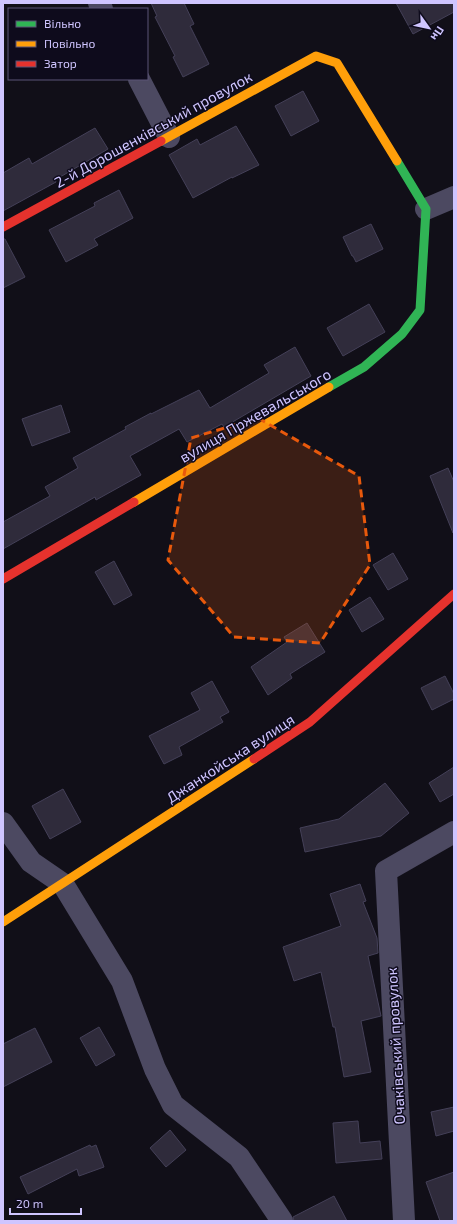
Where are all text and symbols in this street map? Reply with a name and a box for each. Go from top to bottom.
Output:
legend [8,8,148,80]
north arrow [409,8,449,48]
text: Вільно [44,16,81,30]
text: Пн [428,24,447,43]
text: Повільно [44,36,95,50]
text: Затор [44,56,77,70]
street label: 2-й Дорошенківський провулок [51,67,256,192]
street label: вулиця Пржевальського [176,364,334,467]
street label: Джанкойська вулиця [162,710,298,807]
street label: Очаківський провулок [382,967,409,1125]
scale bar [10,1190,81,1216]
text: 20 m [16,1196,43,1210]

